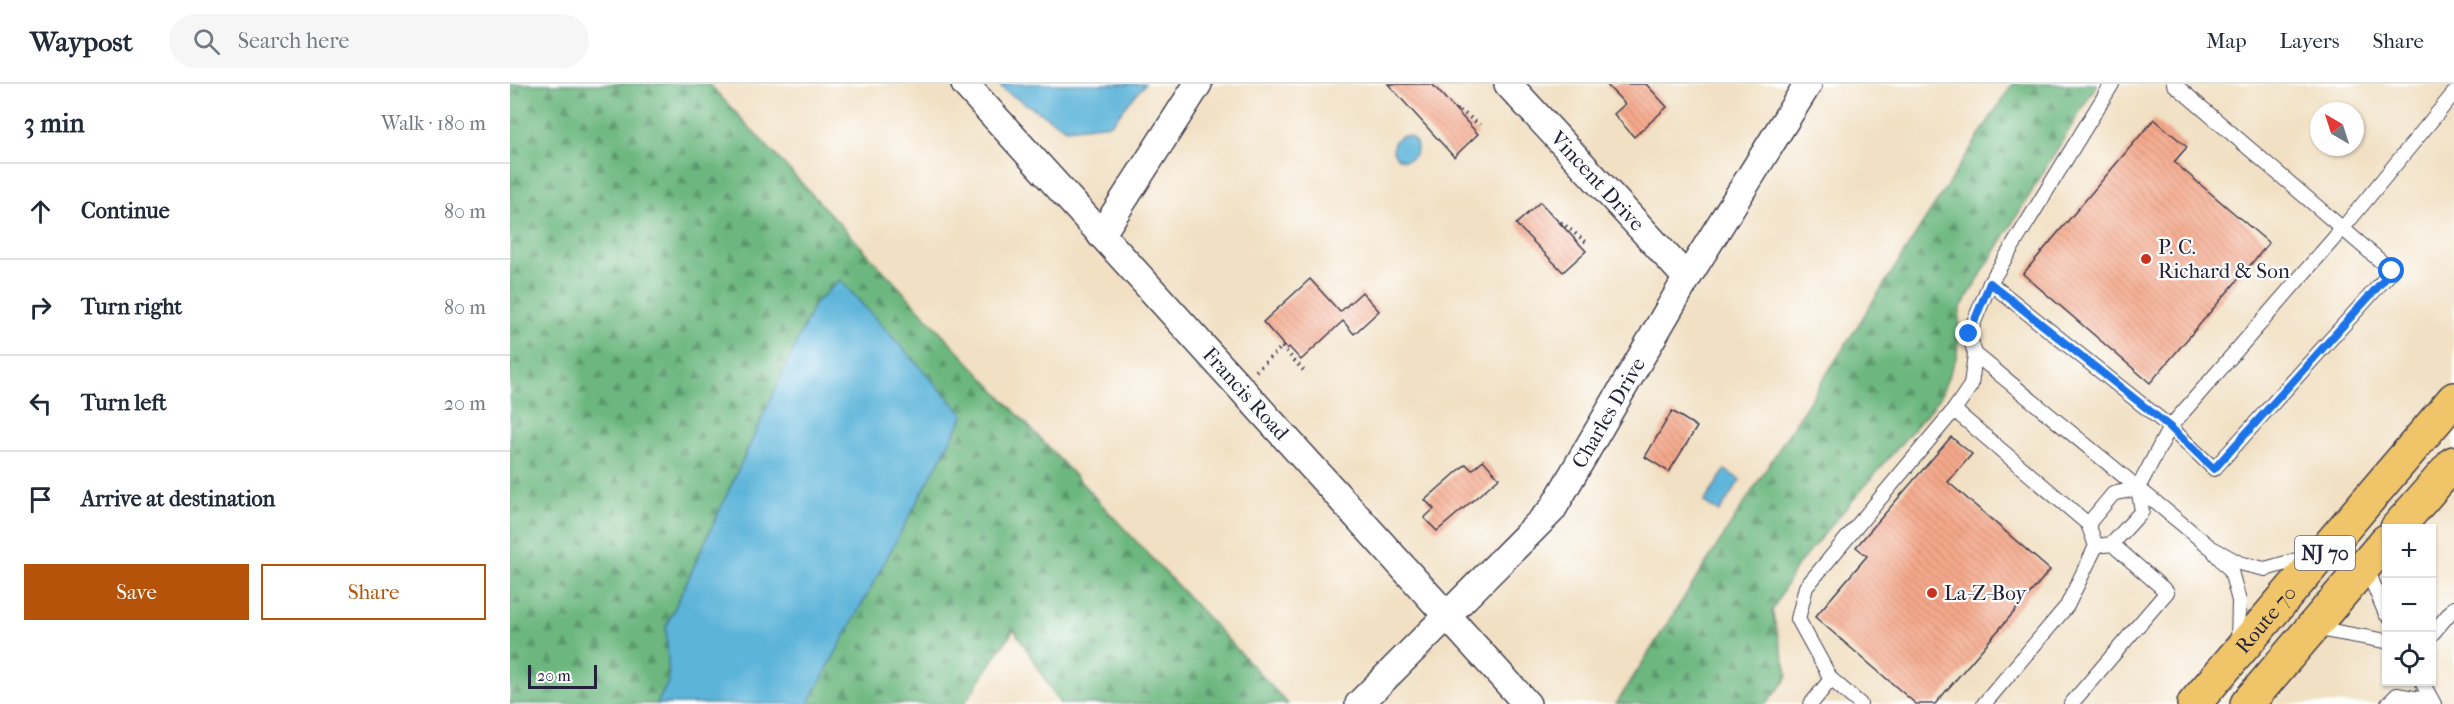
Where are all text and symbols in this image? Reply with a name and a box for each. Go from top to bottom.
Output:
search box [169,14,589,68]
text: Waypost [30,25,133,58]
icon: search [190,25,223,58]
text: Search here [238,28,349,54]
text: Map [2206,29,2247,53]
text: Layers [2280,29,2339,53]
text: Share [2372,29,2424,53]
north arrow [2310,102,2364,156]
text: 3 min [24,108,85,139]
text: Walk · 180 m [381,112,486,135]
street label: Vincent Drive [1545,125,1649,236]
icon: ahead [24,195,57,228]
text: Continue [81,198,170,224]
text: 80 m [444,200,486,223]
place label: P. C. Richard & Son [2158,235,2290,283]
marker: P. C. Richard & Son [2139,252,2153,266]
route start [2378,257,2404,283]
icon: right [24,291,57,324]
text: Turn right [81,294,182,320]
text: 80 m [444,296,486,319]
route end [1955,320,1981,346]
street label: Francis Road [1198,342,1294,445]
street label: Charles Drive [1567,353,1650,473]
icon: left [24,387,57,420]
text: Turn left [81,390,167,416]
text: 20 m [444,392,486,415]
icon: arrive [24,483,57,516]
text: Arrive at destination [81,486,275,512]
map controls [2382,524,2436,686]
button: + [2382,524,2436,578]
road number: NJ 70 [2295,536,2355,570]
button: Save [24,564,249,620]
button: Share [261,564,486,620]
button: − [2382,578,2436,632]
place label: La-Z-Boy [1944,581,2027,605]
street label: Route 70 [2230,581,2302,658]
marker: La-Z-Boy [1925,586,1939,600]
button: locate [2382,632,2436,686]
scale bar [528,662,597,690]
text: 20 m [537,666,571,685]

